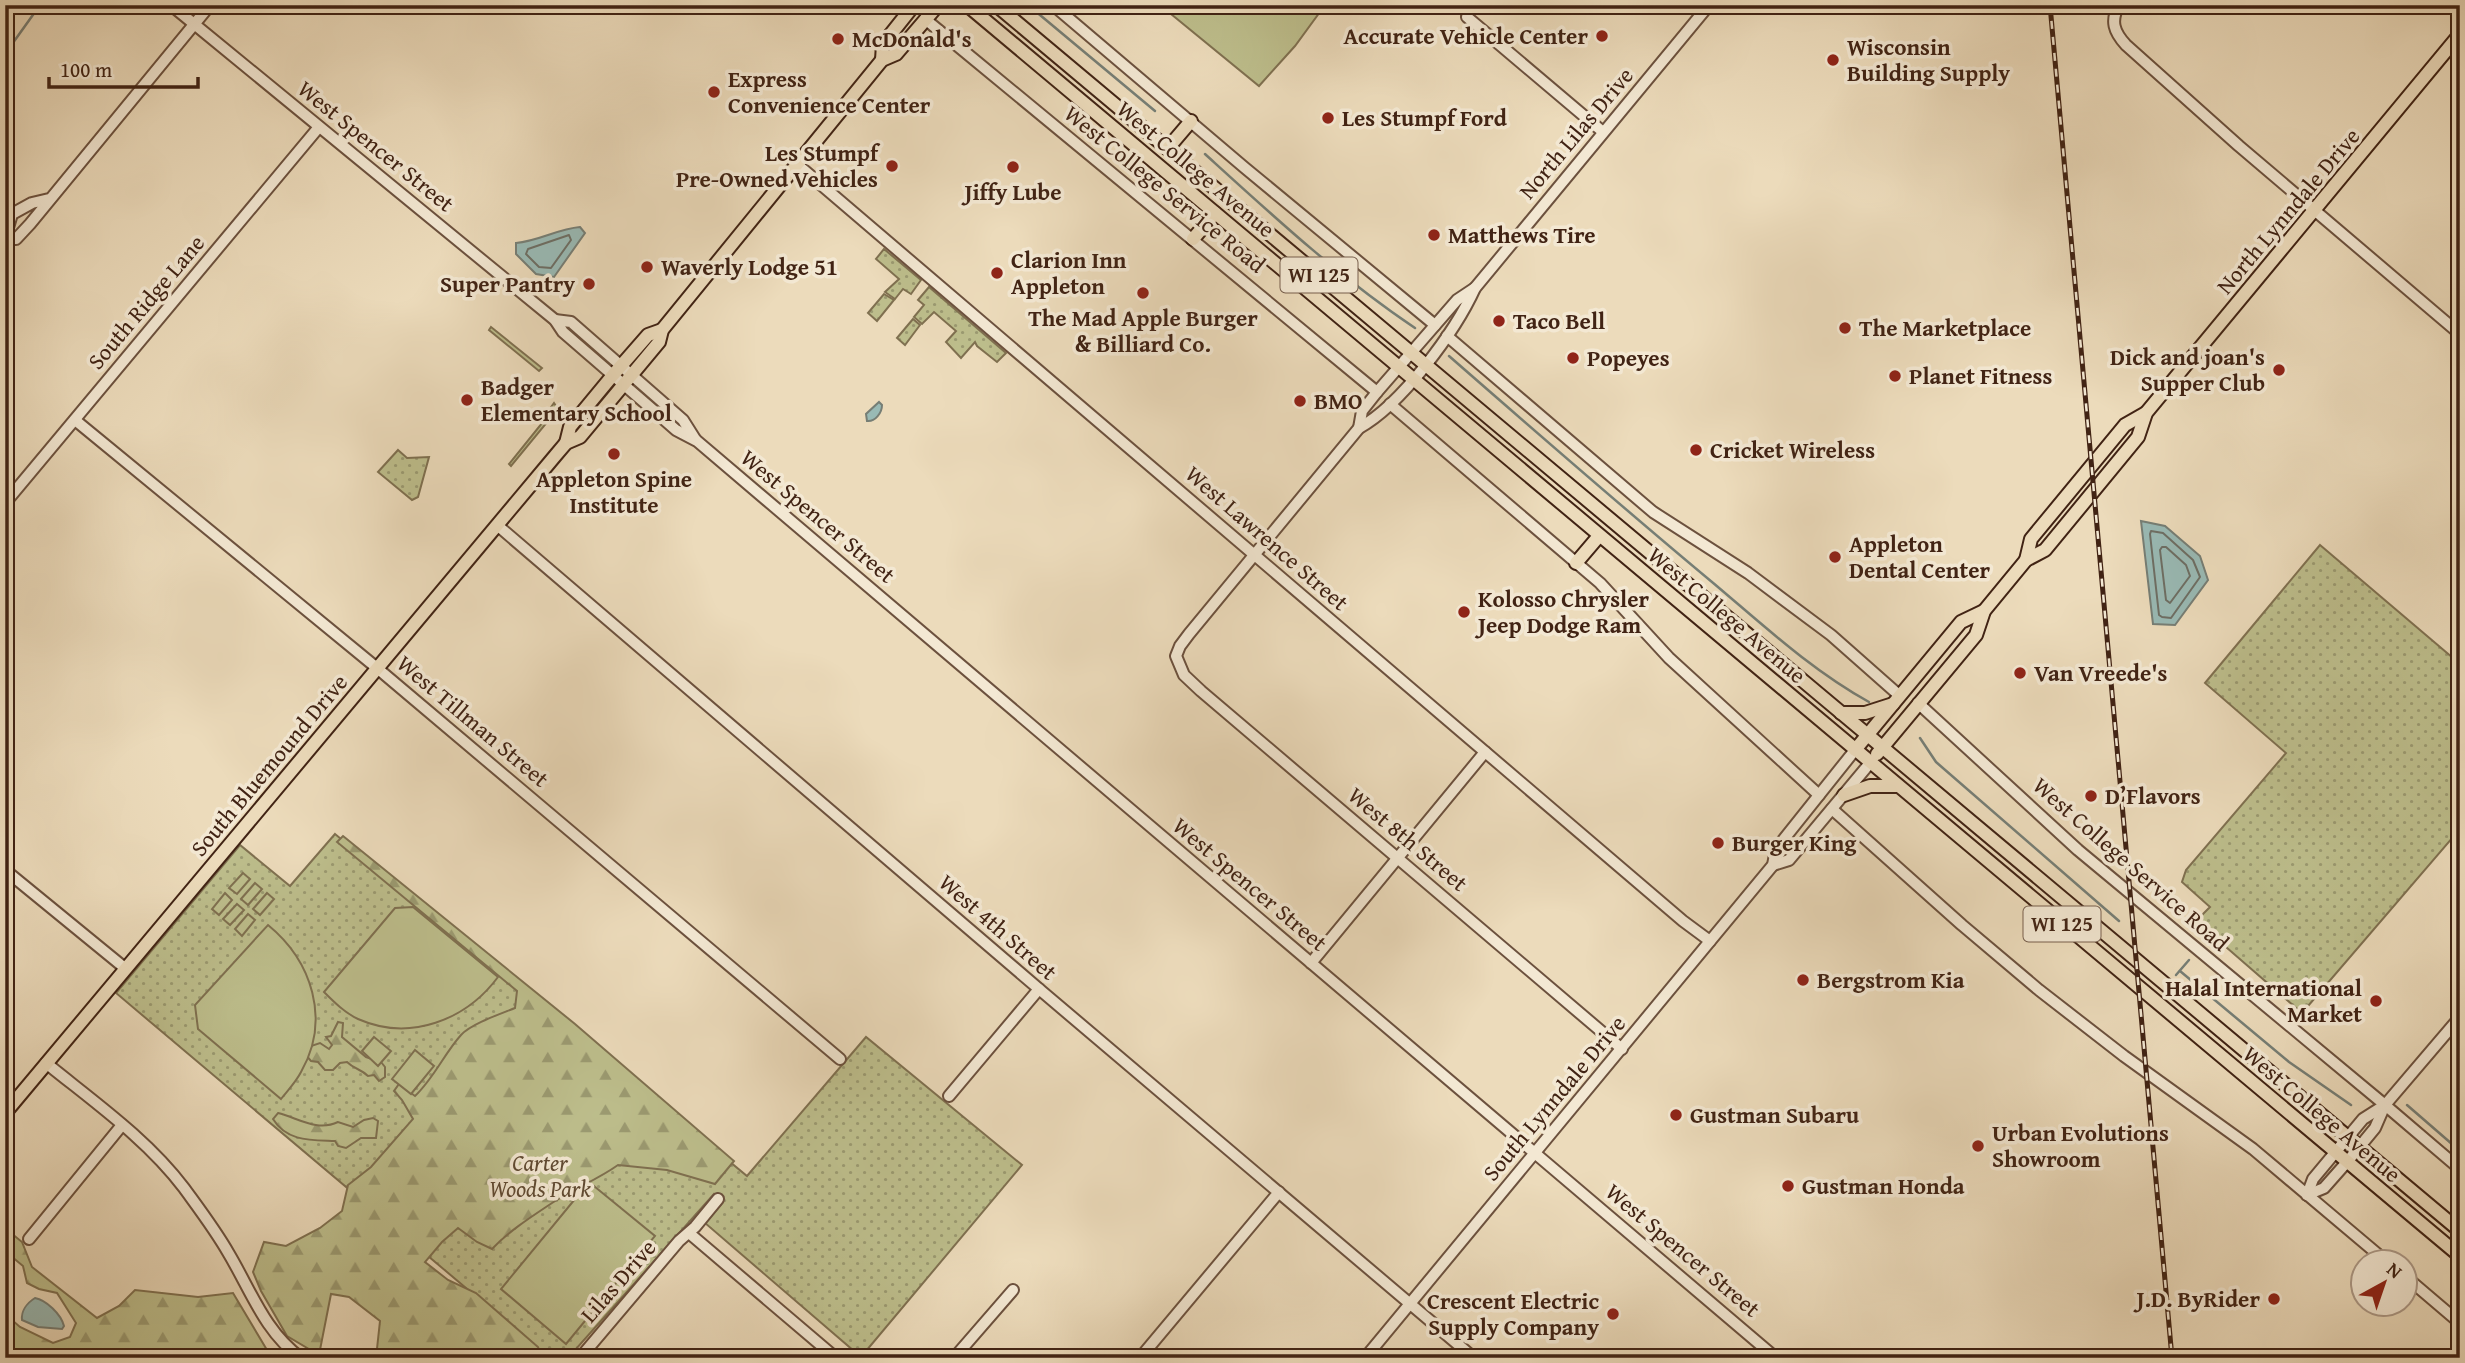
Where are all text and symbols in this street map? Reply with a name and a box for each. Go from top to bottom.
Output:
place label: Accurate Vehicle Center [1343,19,1588,52]
place label: McDonald's [852,22,972,55]
marker: Accurate Vehicle Center [1594,28,1610,44]
place label: Wisconsin Building Supply [1847,30,2010,89]
marker: McDonald's [830,31,846,47]
scale bar [49,46,198,90]
marker: Wisconsin Building Supply [1825,52,1841,68]
text: 100 m [60,54,112,85]
street label: North Lilas Drive [1511,60,1641,206]
place label: Express Convenience Center [728,62,931,121]
street label: West Spencer Street [291,72,462,219]
marker: Express Convenience Center [706,84,722,100]
street label: West College Avenue [1110,92,1283,245]
street label: West College Service Road [1058,97,1274,281]
place label: Les Stumpf Ford [1342,101,1508,134]
marker: Les Stumpf Ford [1320,110,1336,126]
street label: North Lynndale Drive [2208,120,2367,301]
place label: Les Stumpf Pre-Owned Vehicles [676,136,881,195]
marker: Les Stumpf Pre-Owned Vehicles [884,158,900,174]
marker: Jiffy Lube [1005,159,1021,175]
place label: Jiffy Lube [961,175,1062,208]
place label: Matthews Tire [1448,218,1596,251]
street label: South Ridge Lane [79,227,212,376]
marker: Matthews Tire [1426,227,1442,243]
place label: Clarion Inn Appleton [1011,243,1127,302]
place label: Waverly Lodge 51 [661,250,838,283]
road number: WI 125 [1280,258,1358,292]
marker: Waverly Lodge 51 [639,259,655,275]
marker: Clarion Inn Appleton [989,265,1005,281]
place label: Super Pantry [440,267,575,300]
marker: Super Pantry [581,276,597,292]
marker: The Mad Apple Burger & Billiard Co. [1135,285,1151,301]
place label: The Mad Apple Burger & Billiard Co. [1028,301,1258,360]
place label: Taco Bell [1513,304,1605,337]
place label: The Marketplace [1859,311,2031,344]
marker: Taco Bell [1491,313,1507,329]
marker: The Marketplace [1837,320,1853,336]
place label: Dick and joan's Supper Club [2110,340,2265,399]
place label: Popeyes [1587,341,1670,374]
marker: Popeyes [1565,350,1581,366]
place label: Planet Fitness [1909,359,2052,392]
marker: Dick and joan's Supper Club [2271,362,2287,378]
marker: Planet Fitness [1887,368,1903,384]
place label: Badger Elementary School [481,370,672,429]
place label: BMO [1314,384,1362,417]
marker: Badger Elementary School [459,392,475,408]
marker: BMO [1292,393,1308,409]
place label: Cricket Wireless [1710,433,1875,466]
street label: West Spencer Street [734,441,903,590]
marker: Cricket Wireless [1688,442,1704,458]
marker: Appleton Spine Institute [606,446,622,462]
street label: West Lawrence Street [1178,457,1356,618]
place label: Appleton Spine Institute [536,462,692,521]
place label: Appleton Dental Center [1849,527,1990,586]
street label: West College Avenue [1641,538,1814,691]
marker: Appleton Dental Center [1827,549,1843,565]
place label: Kolosso Chrysler Jeep Dodge Ram [1474,582,1649,641]
marker: Kolosso Chrysler Jeep Dodge Ram [1456,604,1472,620]
street label: West Tillman Street [390,647,557,794]
place label: Van Vreede's [2034,656,2168,689]
marker: Van Vreede's [2012,665,2028,681]
street label: South Bluemound Drive [182,666,355,863]
street label: West College Service Road [2026,769,2237,959]
street label: West 8th Street [1341,779,1475,899]
place label: D’Flavors [2105,779,2201,812]
marker: D’Flavors [2083,788,2099,804]
street label: West Spencer Street [1166,809,1335,958]
place label: Burger King [1732,826,1857,859]
marker: Burger King [1710,835,1726,851]
street label: West 4th Street [932,866,1065,987]
road number: WI 125 [2024,906,2100,942]
place label: Bergstrom Kia [1817,963,1965,996]
place label: Halal International Market [2165,971,2362,1030]
marker: Bergstrom Kia [1795,972,1811,988]
marker: Halal International Market [2368,993,2384,1009]
street label: South Lynndale Drive [1474,1008,1633,1188]
street label: West College Avenue [2236,1037,2409,1190]
place label: Gustman Subaru [1690,1098,1860,1131]
marker: Gustman Subaru [1668,1107,1684,1123]
place label: Urban Evolutions Showroom [1992,1116,2169,1175]
marker: Urban Evolutions Showroom [1970,1138,1986,1154]
park label: Carter Woods Park [489,1146,591,1205]
place label: Gustman Honda [1802,1169,1965,1202]
street label: West Spencer Street [1599,1175,1768,1324]
marker: Gustman Honda [1780,1178,1796,1194]
street label: Lilas Drive [572,1232,663,1330]
north arrow [2350,1248,2420,1318]
text: N [2381,1255,2409,1285]
place label: J.D. ByRider [2133,1282,2260,1315]
place label: Crescent Electric Supply Company [1427,1284,1599,1343]
marker: J.D. ByRider [2266,1291,2282,1307]
marker: Crescent Electric Supply Company [1605,1306,1621,1322]

